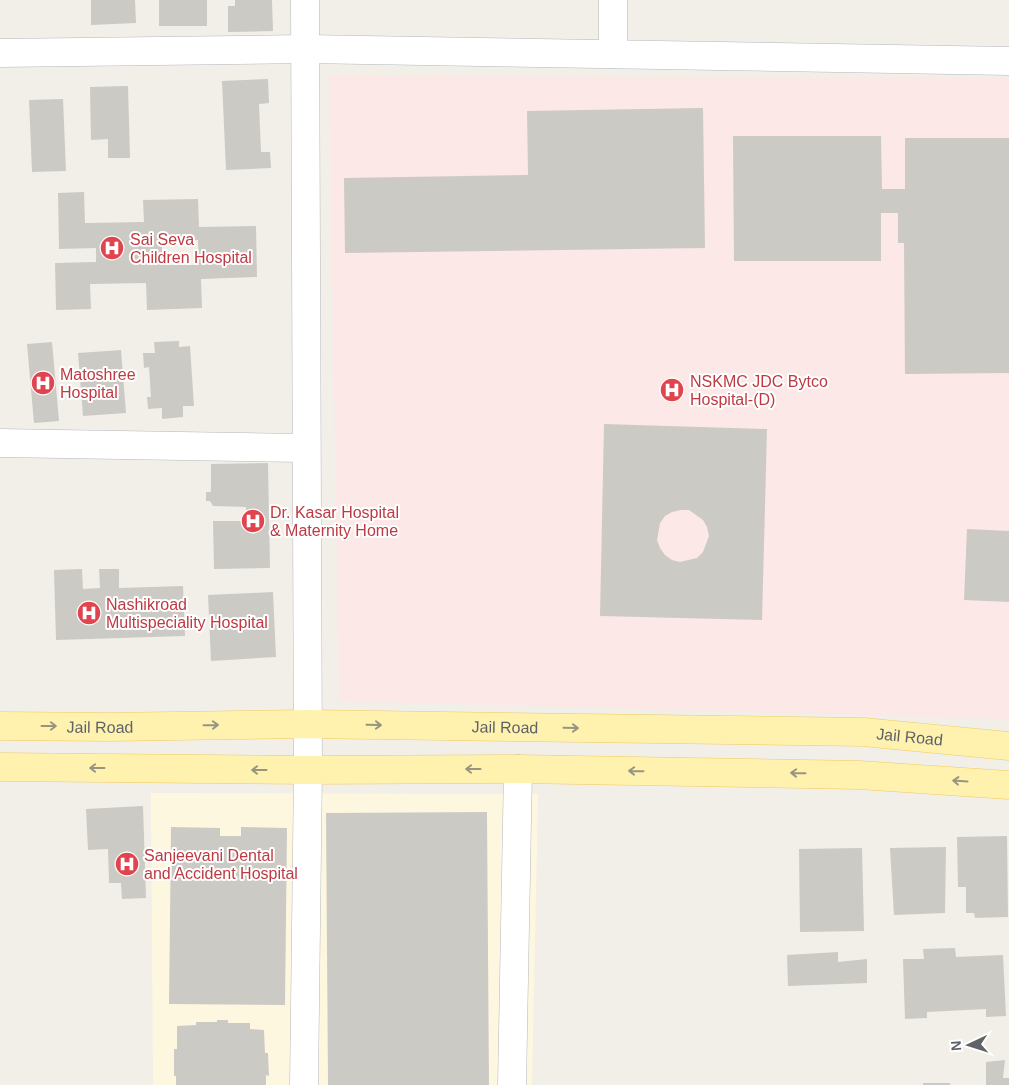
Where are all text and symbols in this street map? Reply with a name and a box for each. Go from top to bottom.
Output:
place label: Sai Seva Children Hospital [130,231,252,266]
hospital icon: Sai Seva Children Hospital [99,235,125,261]
place label: Matoshree Hospital [60,366,136,401]
hospital icon: Matoshree Hospital [30,370,56,396]
place label: NSKMC JDC Bytco Hospital-(D) [690,373,828,408]
hospital icon: NSKMC JDC Bytco Hospital-(D) [659,377,685,403]
place label: Dr. Kasar Hospital & Maternity Home [270,504,399,539]
hospital icon: Dr. Kasar Hospital & Maternity Home [240,508,266,534]
place label: Nashikroad Multispeciality Hospital [106,596,268,631]
hospital icon: Nashikroad Multispeciality Hospital [76,600,102,626]
street label: Jail Road [471,718,538,736]
street label: Jail Road [67,719,134,736]
one-way arrow [202,720,219,730]
one-way arrow [365,720,381,730]
one-way arrow [40,721,56,731]
one-way arrow [562,723,579,733]
street label: Jail Road [876,725,944,749]
one-way arrow [89,763,106,773]
one-way arrow [465,764,482,774]
one-way arrow [252,765,268,774]
one-way arrow [628,766,644,775]
one-way arrow [790,769,806,778]
one-way arrow [953,777,969,786]
place label: Sanjeevani Dental and Accident Hospital [144,847,298,882]
hospital icon: Sanjeevani Dental and Accident Hospital [114,851,140,877]
north arrow [944,1020,994,1070]
text: N [948,1040,964,1052]

